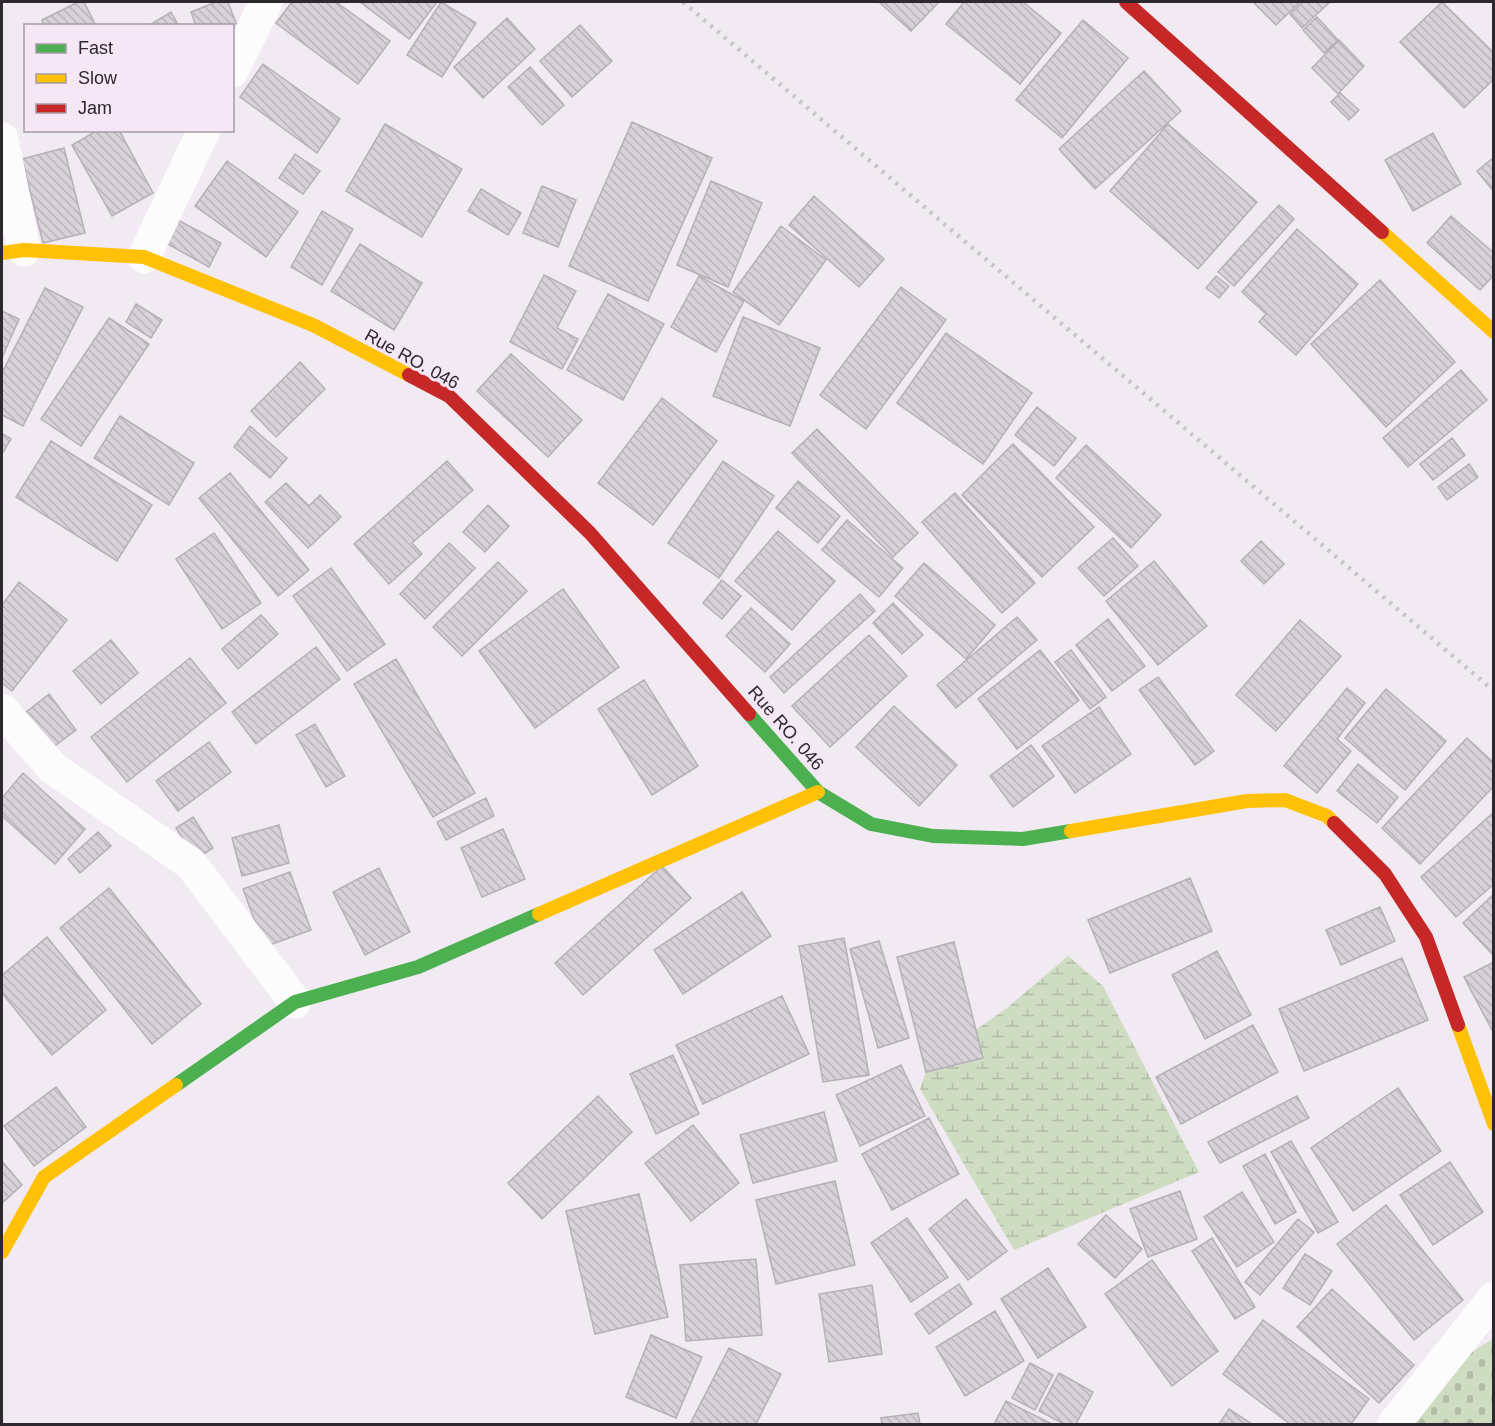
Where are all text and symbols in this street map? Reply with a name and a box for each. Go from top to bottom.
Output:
legend [24,24,234,132]
text: Fast [78,38,113,58]
text: Slow [78,68,118,88]
text: Jam [78,98,112,118]
street label: Rue RO. 046 [361,325,463,393]
street label: Rue RO. 046 [744,682,828,774]

